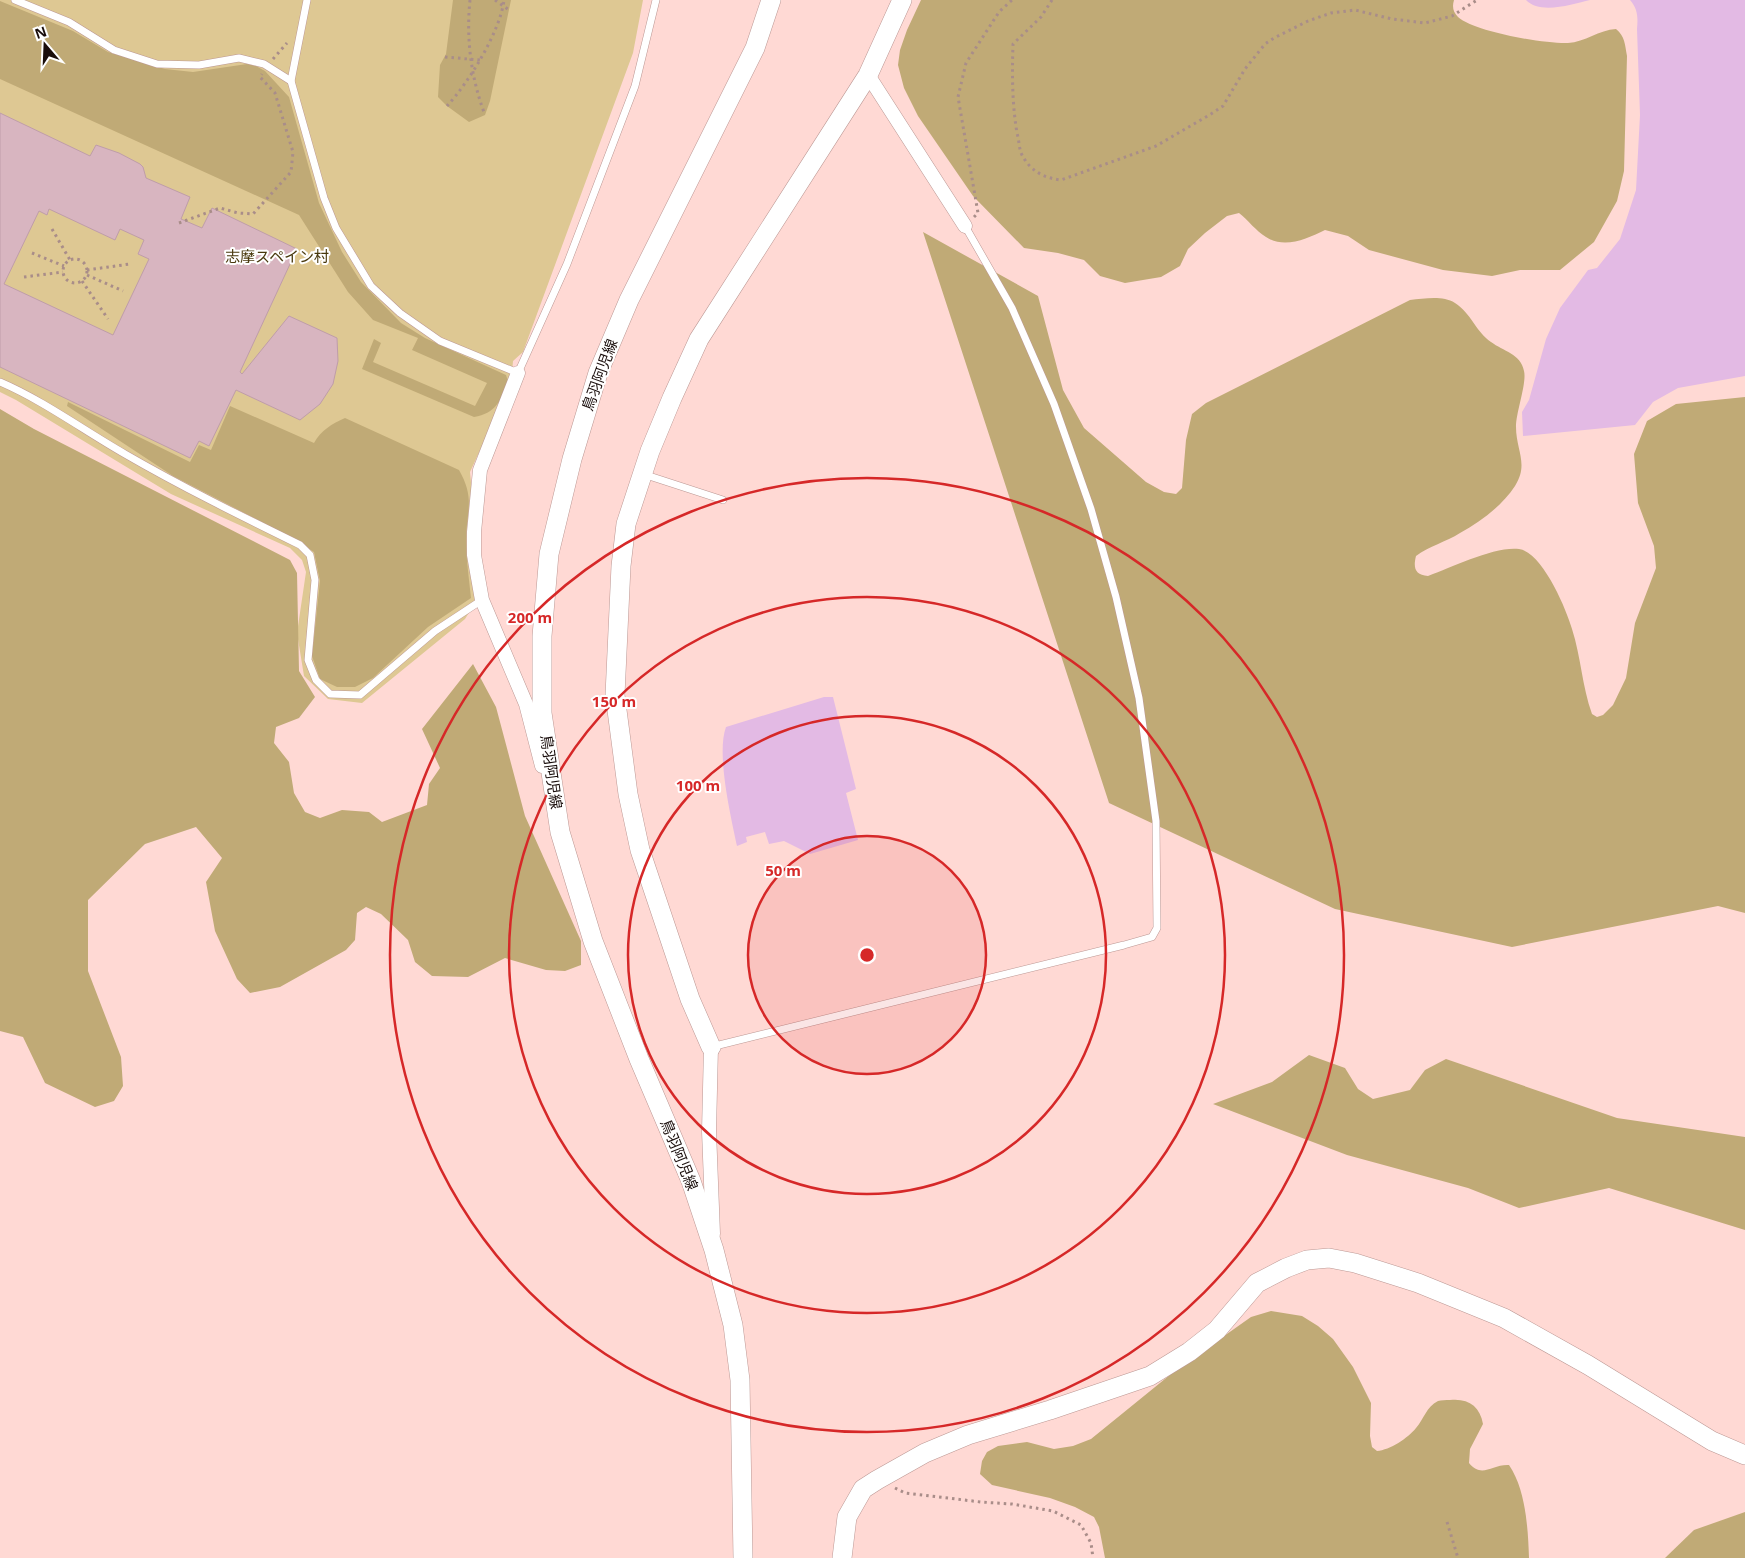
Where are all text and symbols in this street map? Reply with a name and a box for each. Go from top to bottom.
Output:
north arrow [20,20,70,70]
text: N [32,21,49,43]
park label: 志摩スペイン村 [225,246,329,266]
street label: 鳥羽阿児線 [577,336,621,413]
text: 200 m [508,607,552,627]
text: 150 m [592,691,636,711]
street label: 鳥羽阿児線 [537,733,567,810]
text: 100 m [676,775,720,795]
text: 50 m [765,860,801,880]
centre of rings [858,946,876,964]
street label: 鳥羽阿児線 [657,1116,703,1193]

